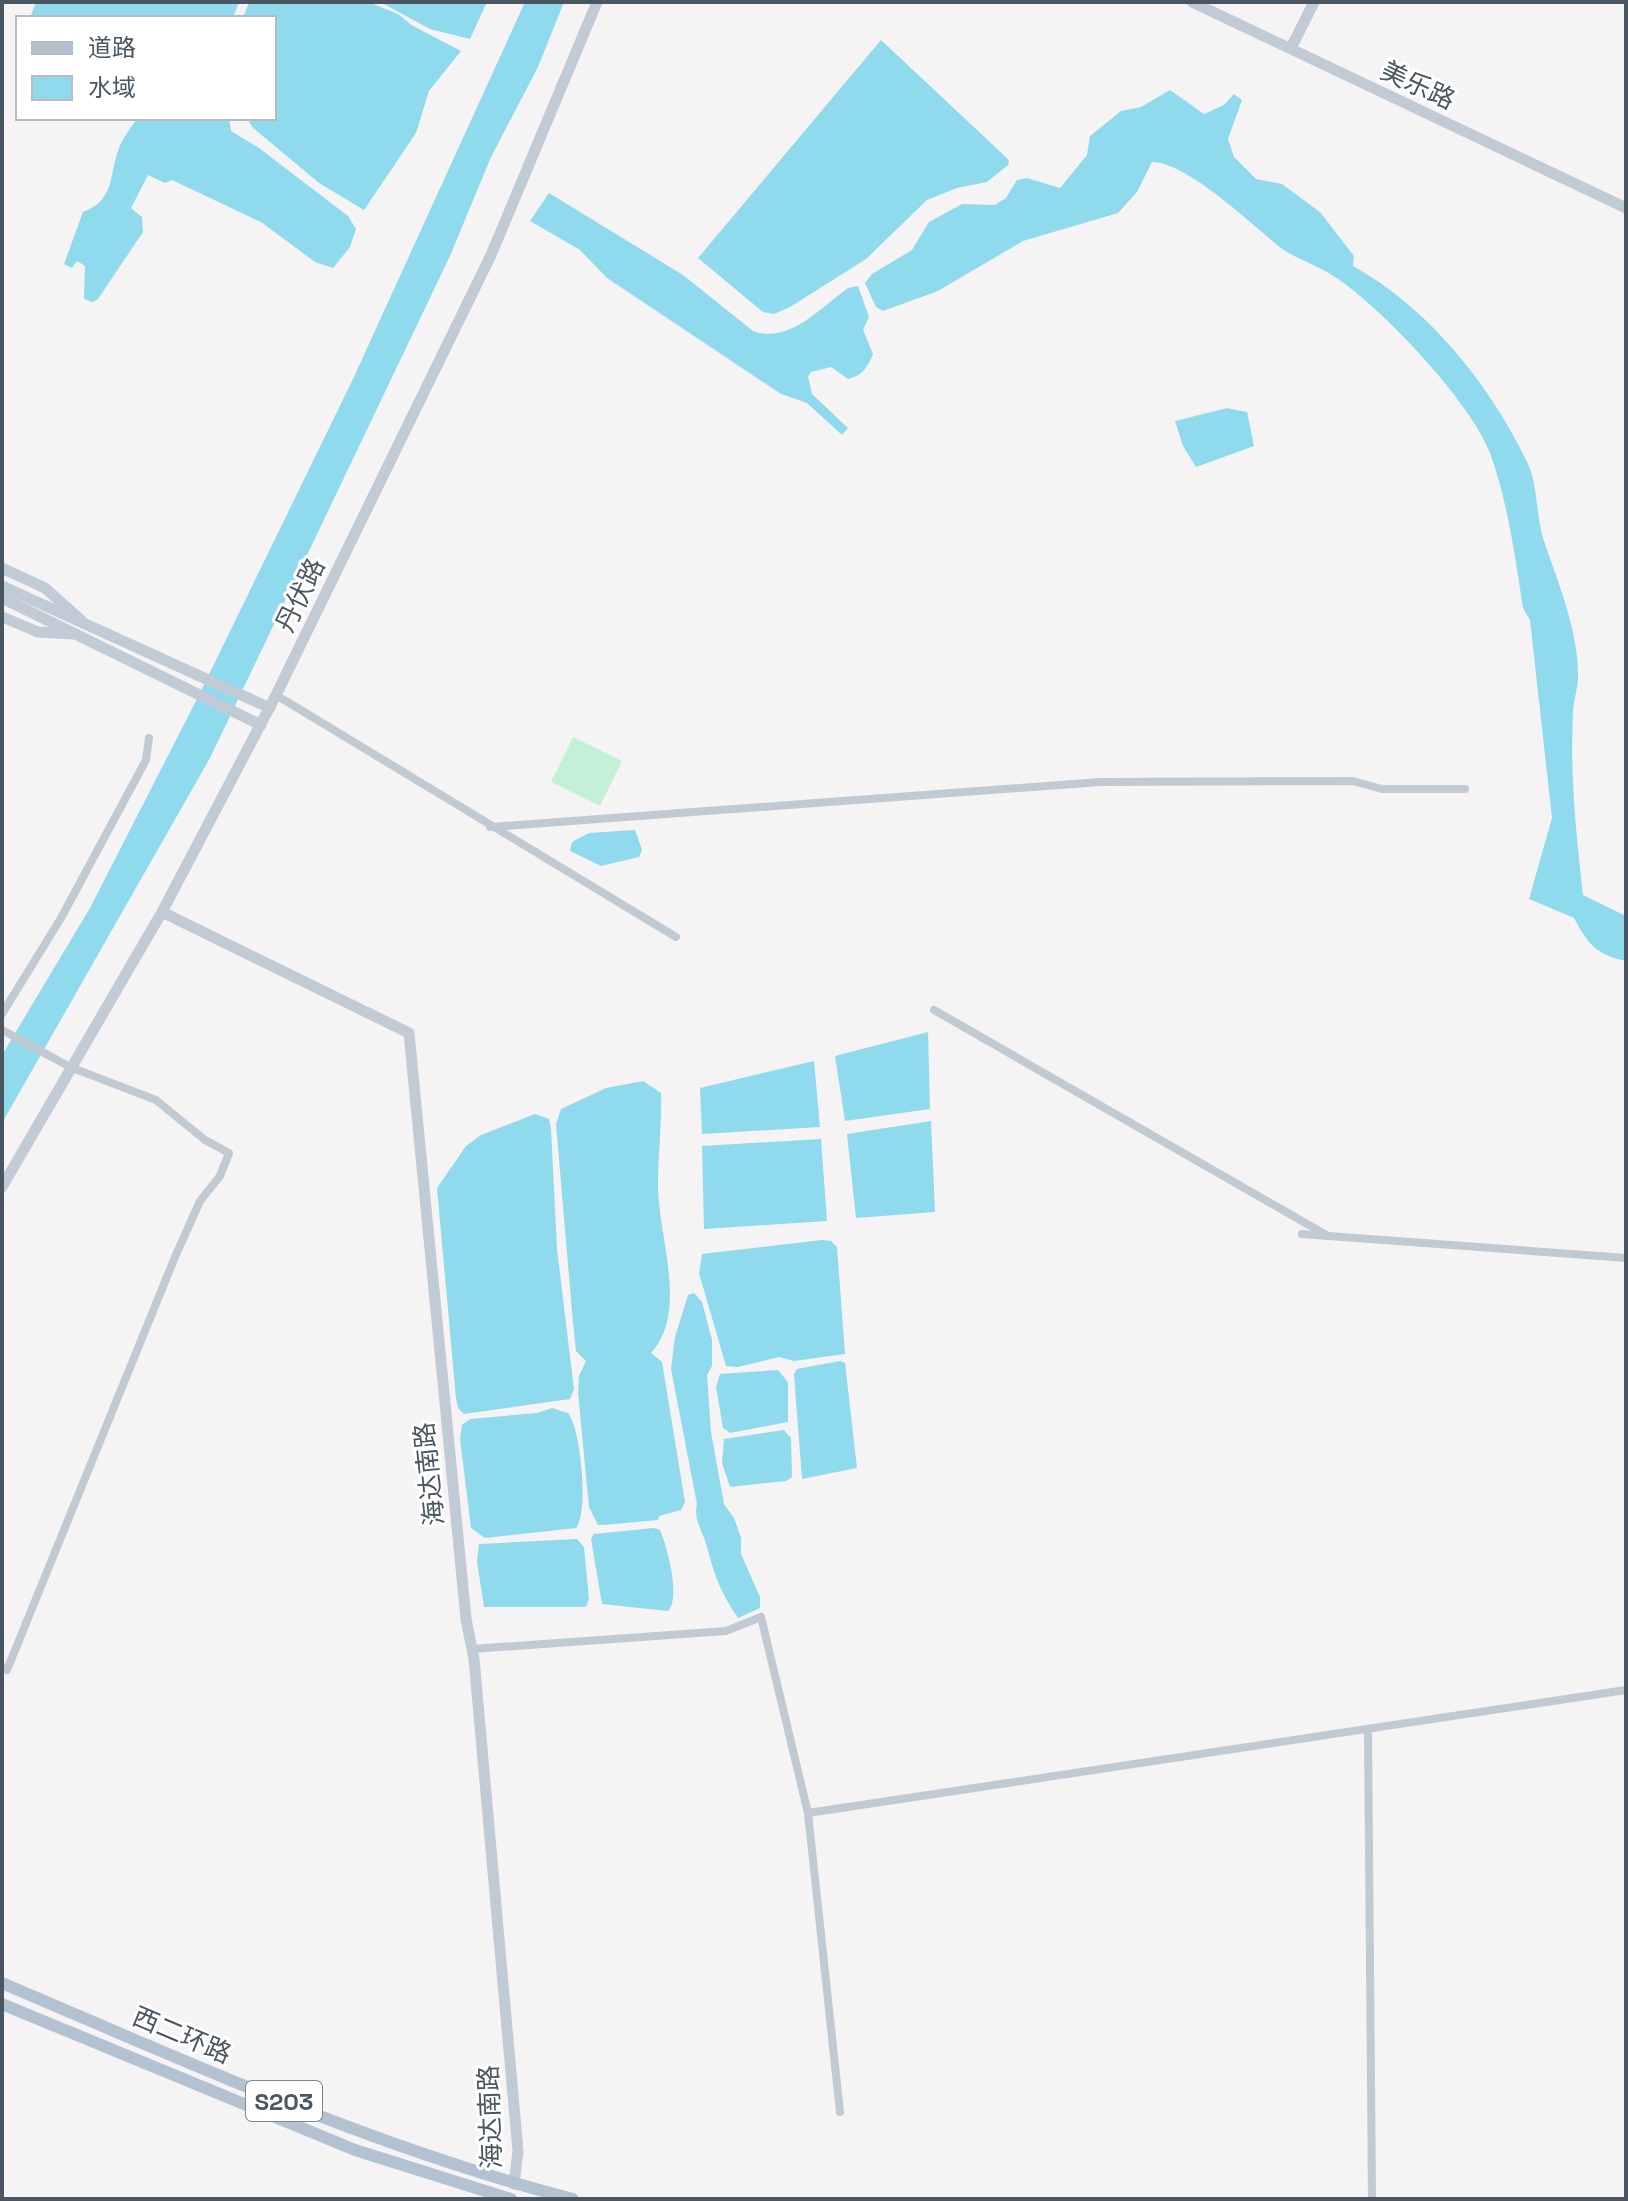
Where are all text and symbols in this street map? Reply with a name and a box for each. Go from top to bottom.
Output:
legend [16,16,276,120]
text: 道路 [88,32,136,63]
street label: 美乐路 [1375,53,1461,117]
text: 水域 [88,72,136,103]
street label: 丹伏路 [268,552,332,638]
street label: 海达南路 [407,1421,451,1527]
street label: 西二环路 [127,1999,237,2071]
street label: 海达南路 [471,2064,509,2170]
road number: S203 [246,2081,322,2121]

